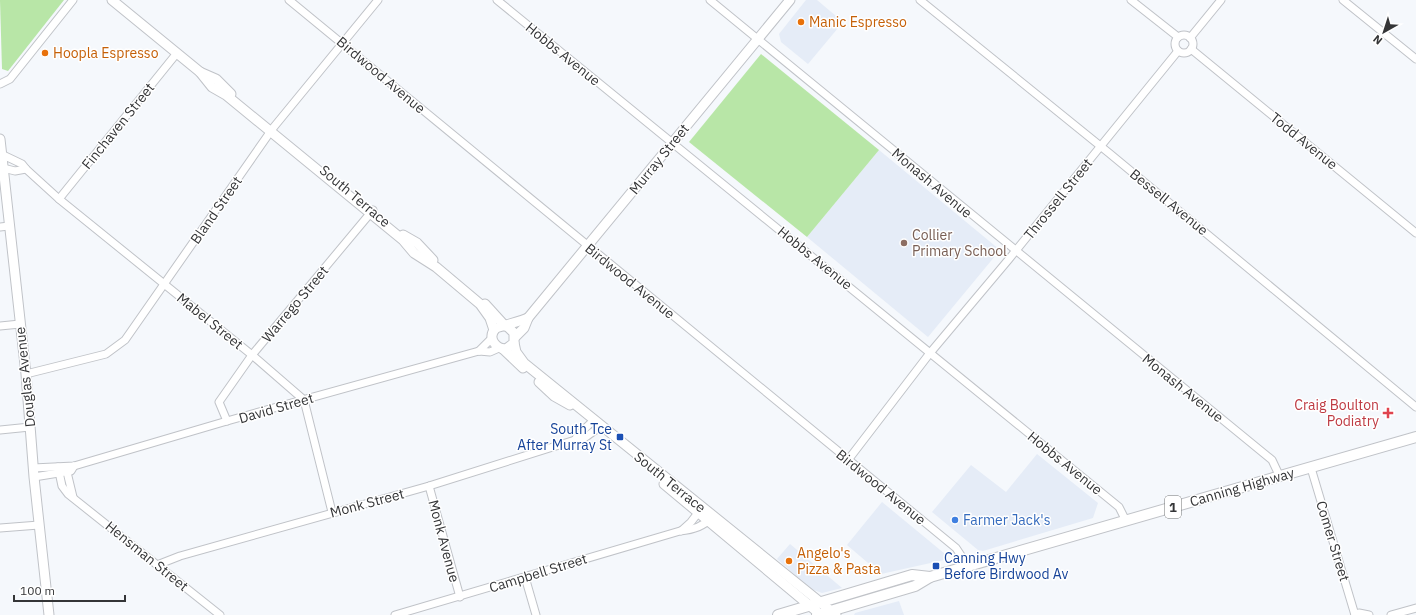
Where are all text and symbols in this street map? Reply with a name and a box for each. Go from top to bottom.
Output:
north arrow [1364,12,1404,52]
place label: Manic Espresso [809,13,907,31]
marker: Manic Espresso [796,17,806,27]
street label: Hobbs Avenue [522,18,604,90]
text: N [1370,32,1385,48]
street label: Birdwood Avenue [333,33,429,118]
place label: Hoopla Espresso [53,44,159,62]
marker: Hoopla Espresso [40,48,50,58]
street label: Finchaven Street [78,79,158,173]
street label: Todd Avenue [1267,108,1341,174]
street label: Murray Street [625,120,693,198]
street label: Monash Avenue [888,144,976,222]
street label: Throssell Street [1020,155,1096,243]
street label: South Terrace [316,161,394,231]
street label: Bessell Avenue [1126,165,1212,239]
street label: Bland Street [186,173,246,247]
street label: Hobbs Avenue [774,222,856,294]
place label: Collier Primary School [912,226,1007,260]
marker: Collier Primary School [899,238,909,248]
street label: Birdwood Avenue [581,239,679,323]
street label: Warrego Street [258,262,332,346]
street label: Mabel Street [173,289,247,353]
street label: Douglas Avenue [11,326,39,428]
street label: Monash Avenue [1139,350,1228,426]
street label: David Street [237,389,316,427]
place label: Craig Boulton Podiatry [1294,396,1379,430]
marker: Craig Boulton Podiatry [1382,407,1394,419]
place label: South Tce After Murray St [517,420,612,454]
street label: Hobbs Avenue [1024,427,1106,499]
marker: South Tce After Murray St [615,432,625,442]
street label: Birdwood Avenue [832,445,930,529]
street label: South Terrace [630,448,710,517]
street label: Canning Highway [1188,463,1296,511]
street label: Monk Street [328,484,406,522]
road number: 1 [1165,496,1181,518]
street label: Monk Avenue [424,498,464,584]
street label: Comer Street [1312,499,1354,584]
place label: Farmer Jack's [963,511,1051,529]
marker: Farmer Jack's [950,515,960,525]
street label: Hensman Street [102,517,192,595]
place label: Angelo's Pizza & Pasta [797,544,881,578]
place label: Canning Hwy Before Birdwood Av [944,549,1069,583]
street label: Campbell Street [487,550,589,596]
marker: Angelo's Pizza & Pasta [784,556,794,566]
marker: Canning Hwy Before Birdwood Av [931,561,941,571]
scale bar [14,577,125,603]
text: 100 m [20,583,55,598]

